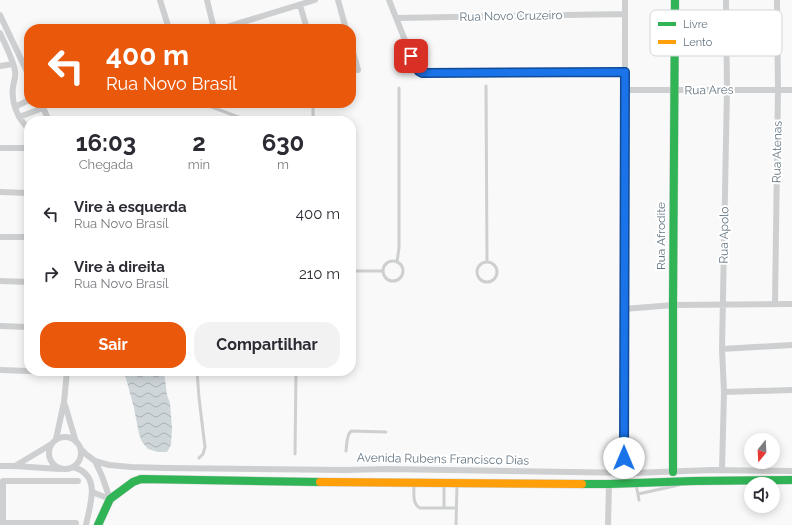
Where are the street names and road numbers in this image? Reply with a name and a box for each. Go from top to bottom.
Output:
street label: Rua Novo Cruzeiro [459,8,563,24]
street label: Rua Ares [684,83,734,97]
street label: Rua Atenas [769,121,785,183]
street label: Rua Afrodite [654,202,668,270]
street label: Rua Apolo [717,206,731,264]
street label: Avenida Rubens Francisco Dias [357,450,529,468]

